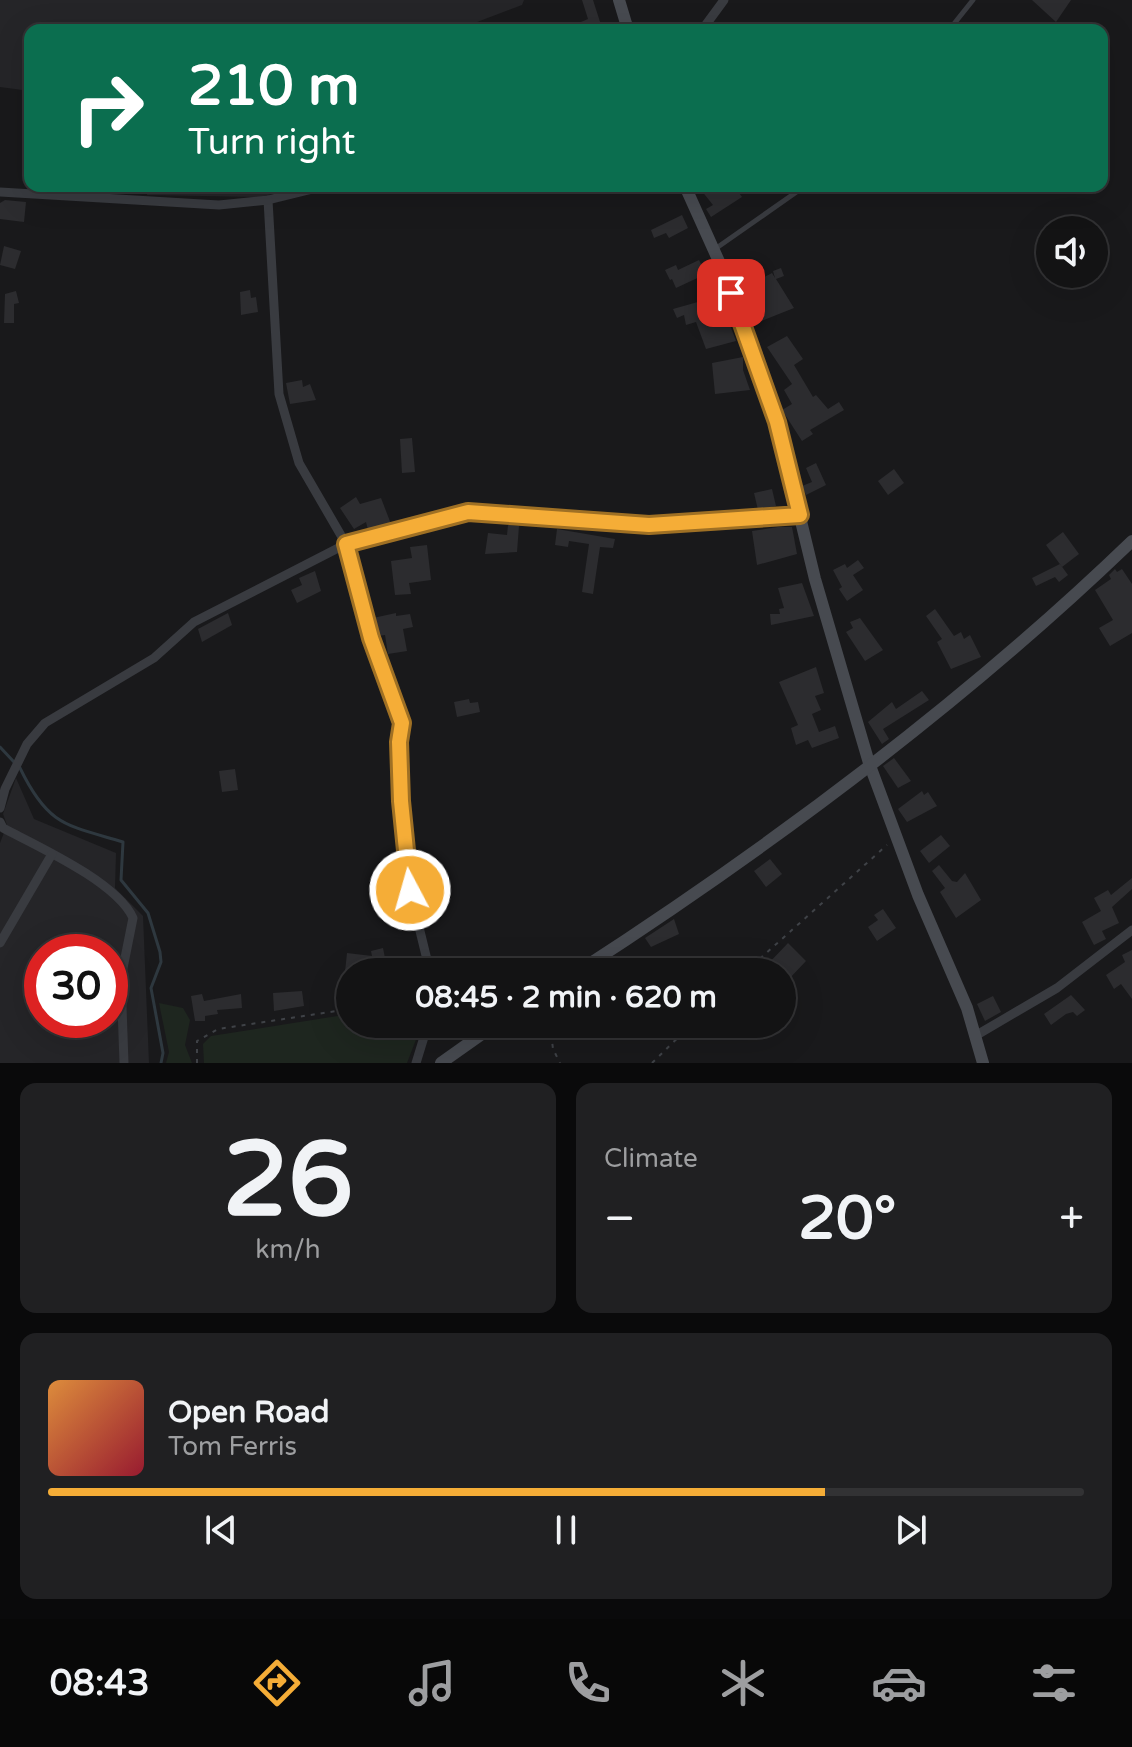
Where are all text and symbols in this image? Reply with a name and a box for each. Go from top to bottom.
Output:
text: 210 m [188,53,359,120]
icon: right [56,56,160,160]
text: Turn right [188,121,355,164]
map controls [1036,216,1108,288]
button: sound [1036,216,1108,288]
pin [697,259,765,327]
icon: arrive [709,271,753,315]
position arrow [368,848,452,932]
speed limit sign: 30 [24,934,128,1038]
text: 08:45 · 2 min · 620 m [415,979,717,1016]
text: 26 [223,1119,353,1244]
text: Climate [604,1143,698,1174]
text: 20° [798,1183,896,1255]
text: − [604,1193,635,1246]
text: + [1059,1193,1084,1246]
text: km/h [255,1234,321,1265]
text: Open Road [168,1394,329,1431]
text: Tom Ferris [168,1431,297,1462]
icon: previous [199,1508,243,1552]
icon: pause [544,1508,588,1552]
icon: next [889,1508,933,1552]
icon: directions [249,1655,305,1711]
icon: music [404,1655,460,1711]
icon: phone [560,1655,616,1711]
icon: climate [715,1655,771,1711]
icon: car [871,1655,927,1711]
icon: filters [1026,1655,1082,1711]
text: 08:43 [50,1662,150,1705]

